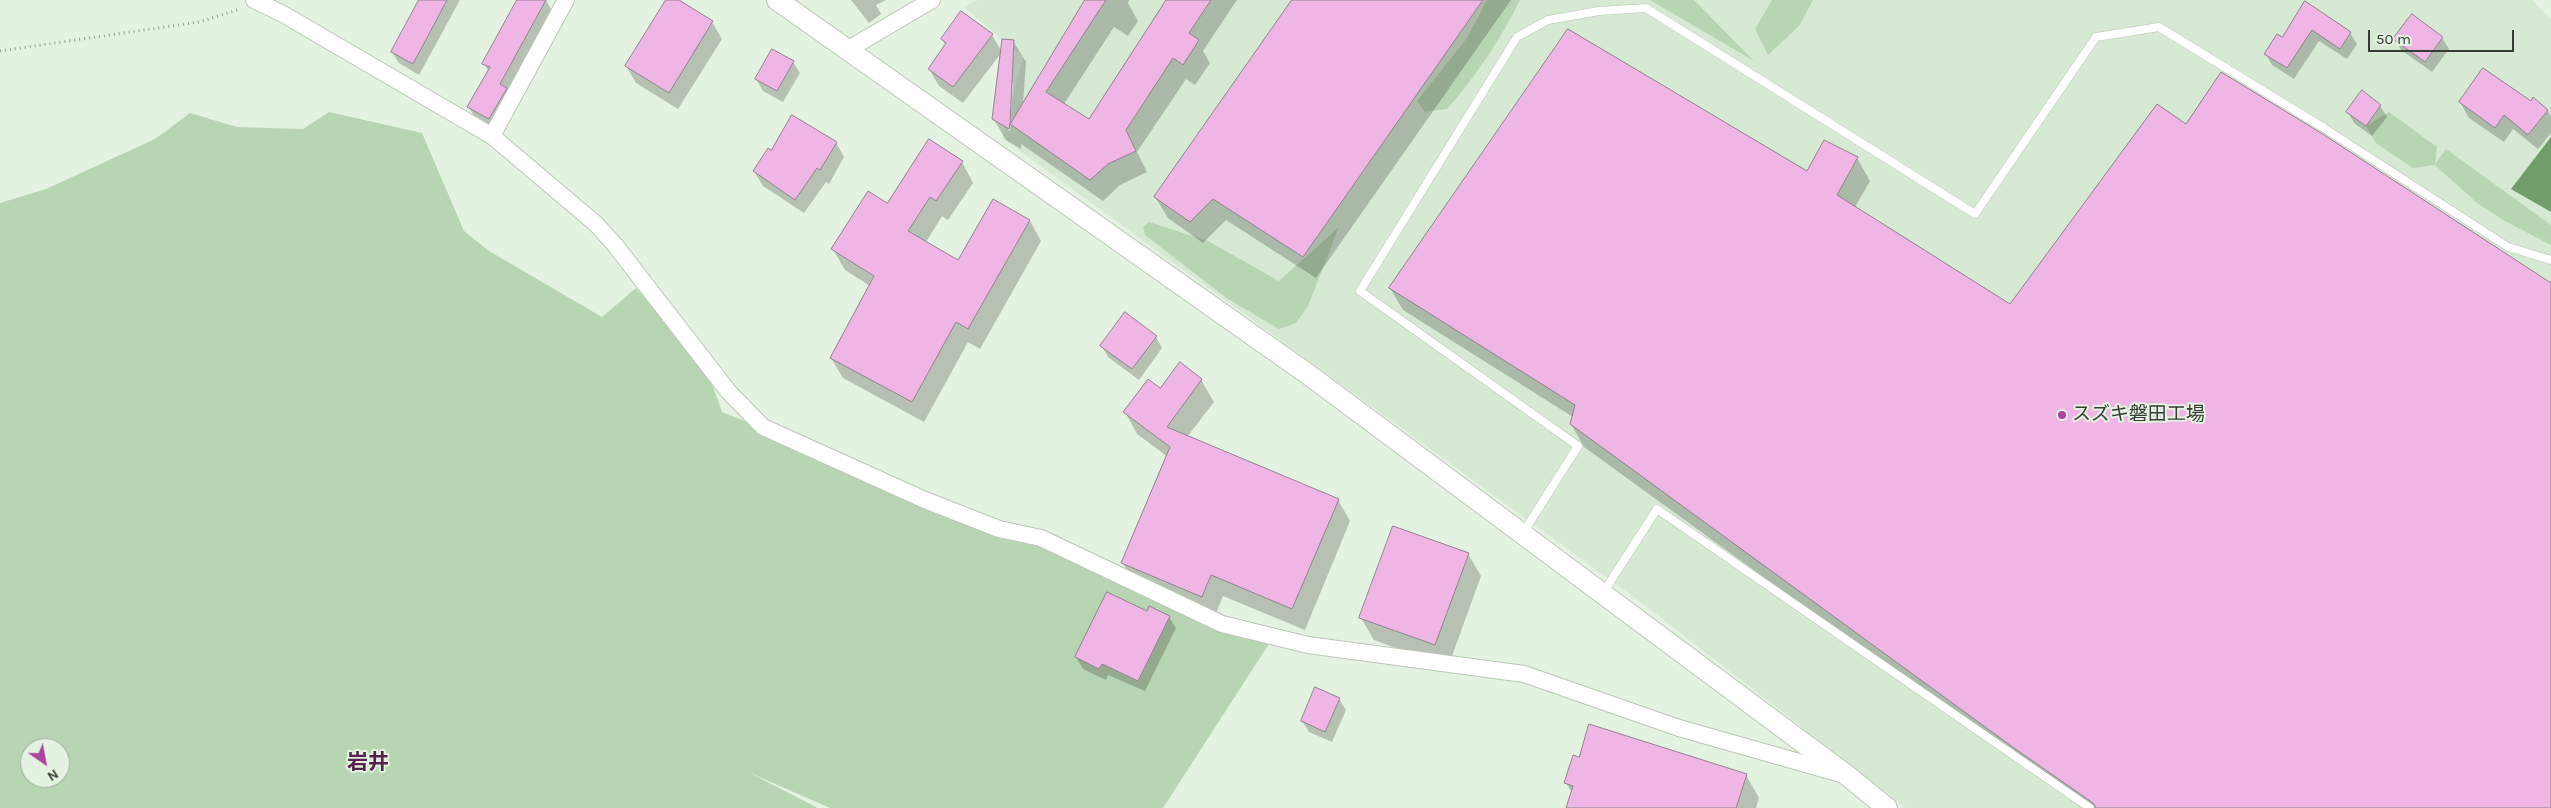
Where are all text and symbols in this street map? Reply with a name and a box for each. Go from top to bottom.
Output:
scale bar [2371,20,2517,52]
text: 50 m [2376,30,2411,48]
place label: スズキ磐田工場 [2072,404,2205,426]
marker: スズキ磐田工場 [2056,409,2068,421]
north arrow [20,738,70,788]
district label: 岩井 [347,750,389,776]
text: N [44,765,62,785]

